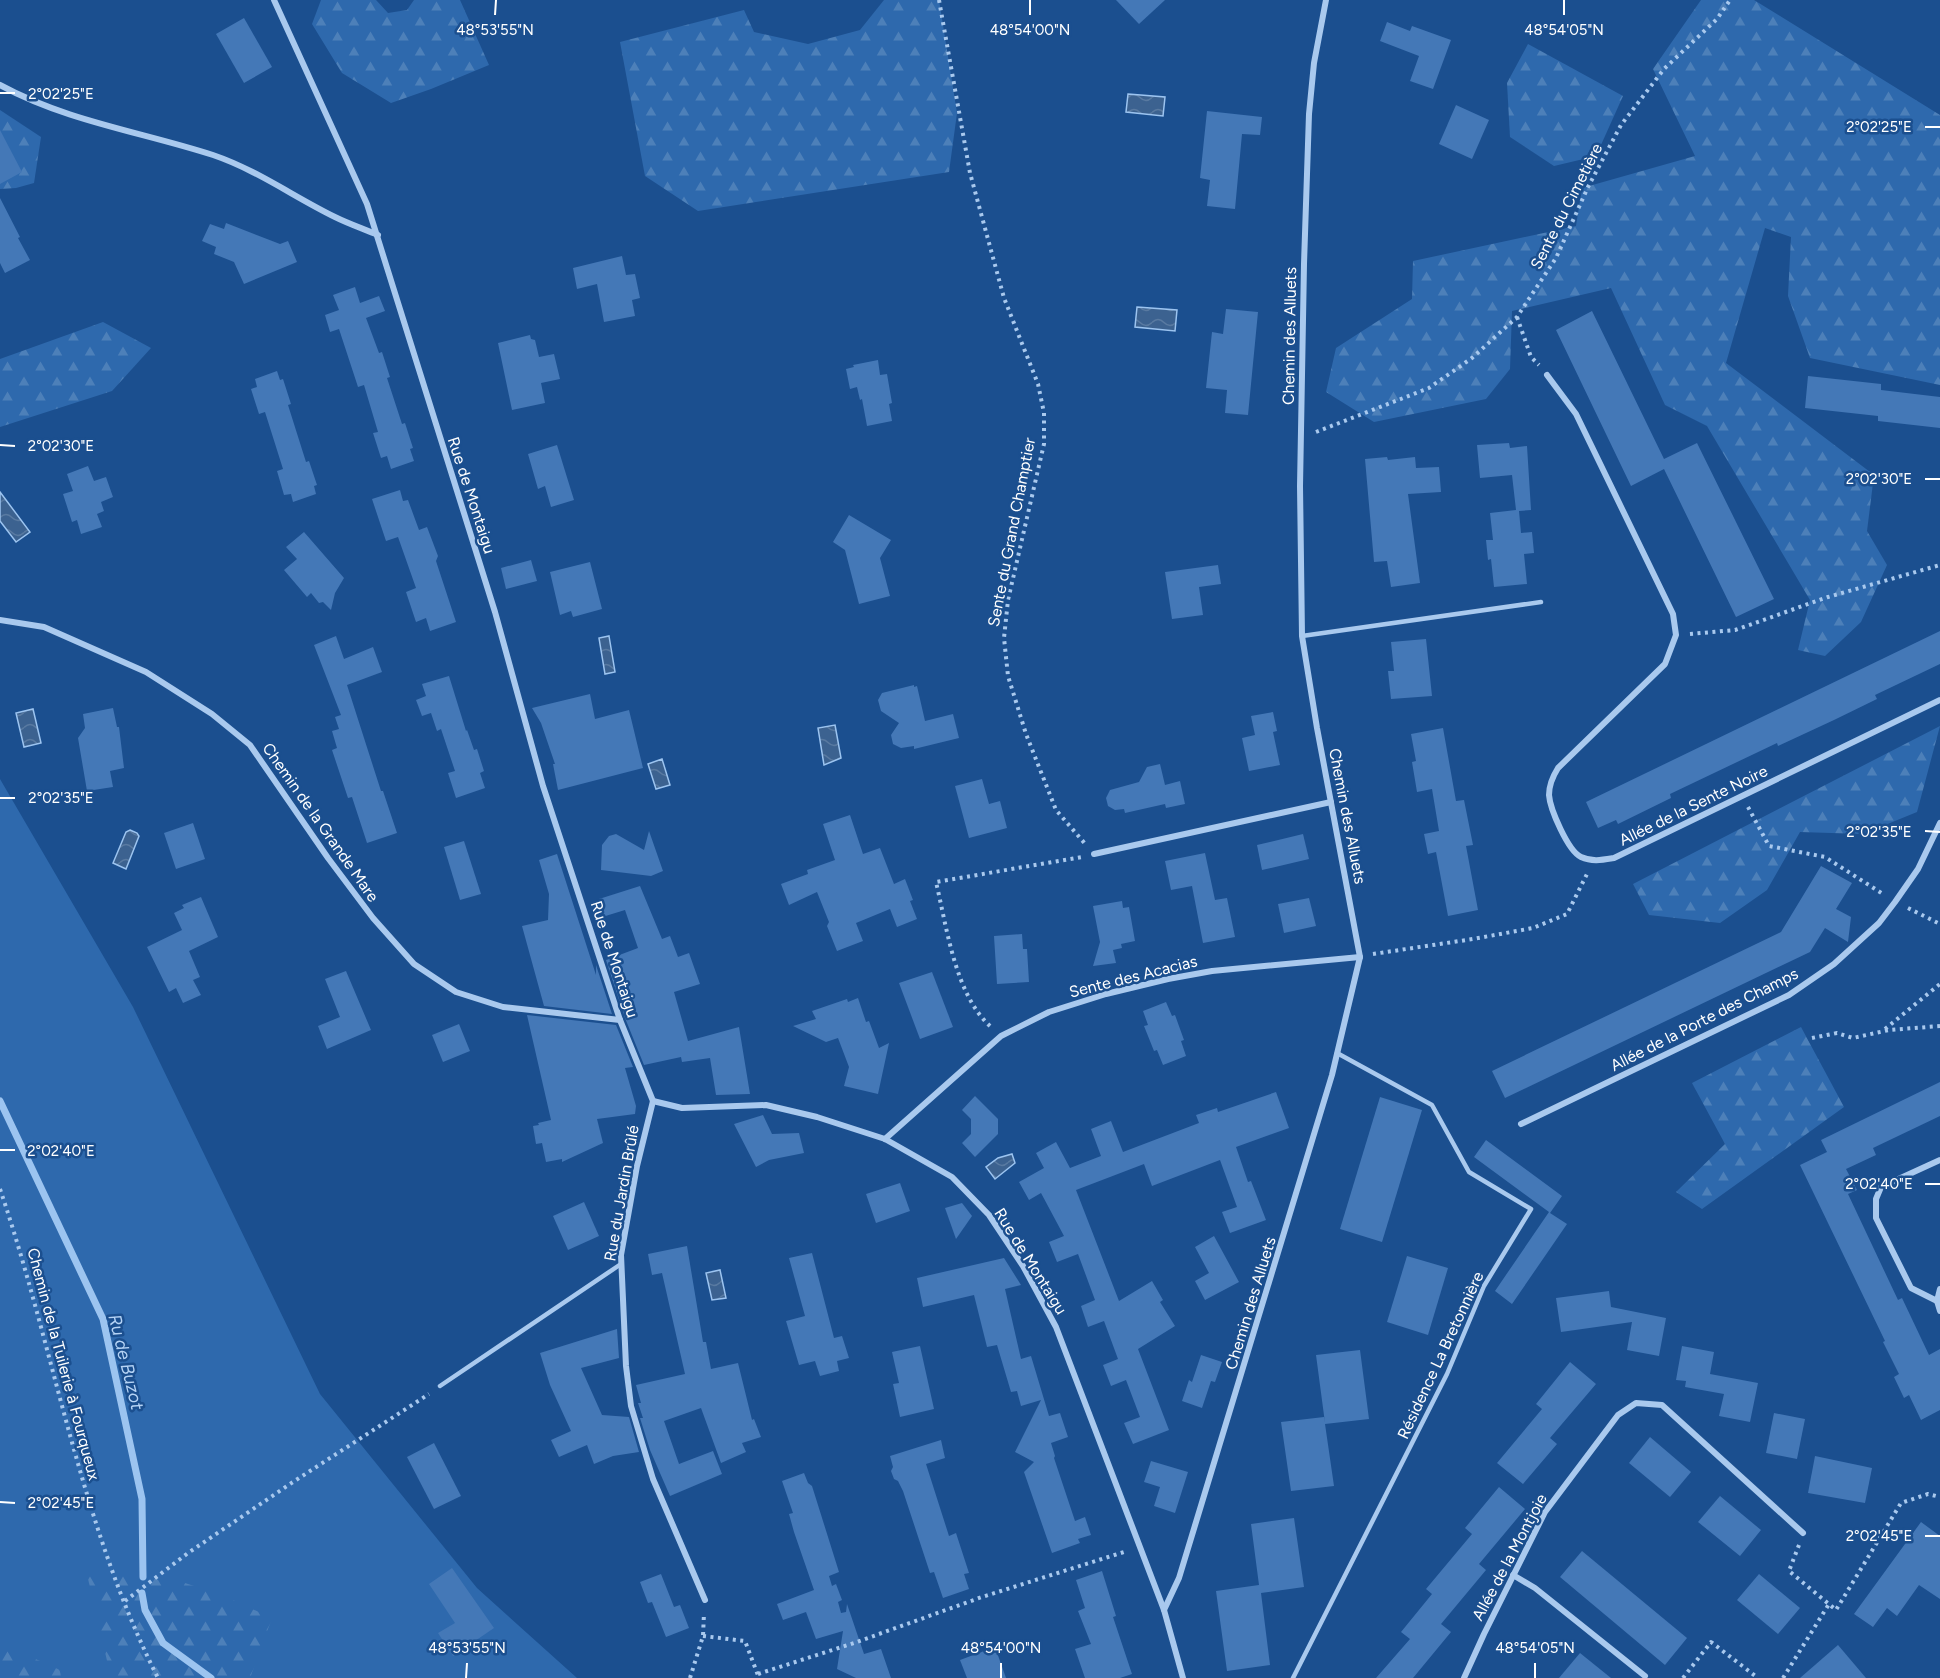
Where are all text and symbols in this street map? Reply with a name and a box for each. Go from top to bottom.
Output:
text: 48°53'55"N [456,21,534,39]
text: 48°54'00"N [990,21,1070,39]
text: 48°54'05"N [1524,21,1604,39]
text: 2°02'25"E [28,85,94,103]
text: 2°02'25"E [1846,118,1912,136]
street label: Sente du Cimetière [1526,140,1607,272]
street label: Chemin des Alluets [1279,267,1300,405]
street label: Rue de Montaigu [444,434,499,556]
street label: Sente du Grand Champtier [984,435,1039,628]
text: 2°02'30"E [28,437,94,455]
text: 2°02'30"E [1846,470,1912,488]
street label: Chemin de la Grande Mare [258,739,383,906]
street label: Chemin des Alluets [1325,747,1370,886]
street label: Allée de la Sente Noire [1616,761,1771,850]
text: 2°02'35"E [28,789,94,807]
text: 2°02'35"E [1846,823,1912,841]
street label: Rue de Montaigu [587,898,642,1020]
street label: Sente des Acacias [1067,951,1199,1002]
street label: Allée de la Porte des Champs [1607,964,1801,1075]
street label: Rue du Jardin Brûlé [600,1123,643,1263]
text: 2°02'40"E [27,1142,95,1160]
text: 2°02'40"E [1845,1175,1913,1193]
street label: Rue de Montaigu [990,1205,1071,1318]
street label: Chemin des Alluets [1221,1234,1280,1372]
street label: Chemin de la Tuilerie à Fourqueux [23,1246,104,1483]
street label: Résidence La Bretonnière [1393,1268,1488,1442]
water label: Ru de Buzot [103,1312,149,1412]
street label: Allée de la Montjoie [1468,1490,1551,1624]
text: 2°02'45"E [28,1494,94,1512]
text: 2°02'45"E [1846,1527,1912,1545]
text: 48°53'55"N [428,1639,506,1657]
text: 48°54'00"N [961,1639,1041,1657]
text: 48°54'05"N [1495,1639,1575,1657]

